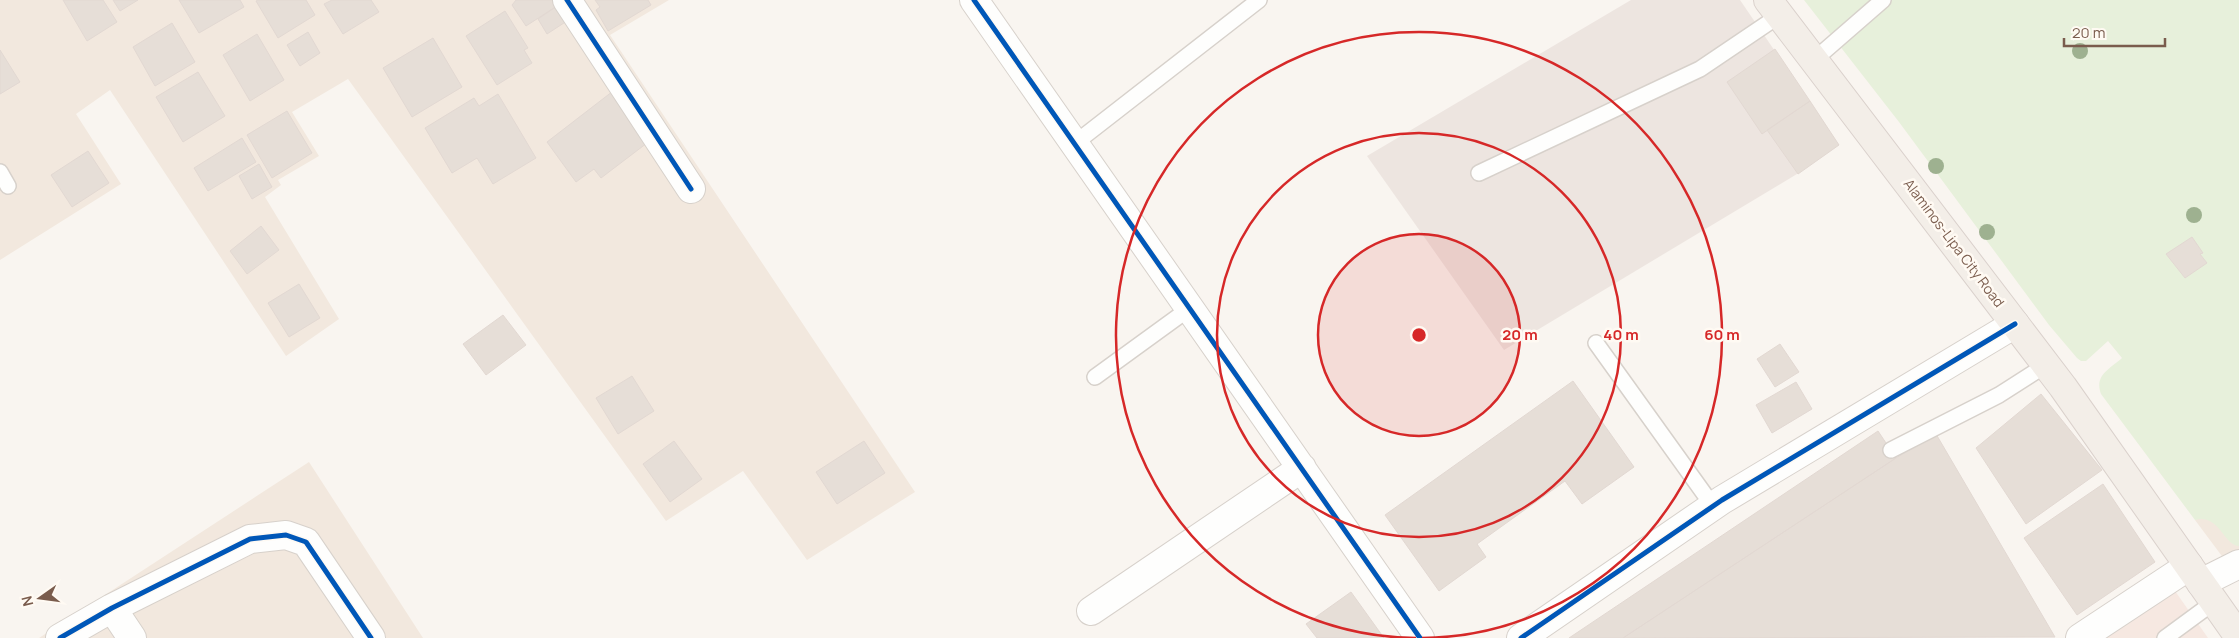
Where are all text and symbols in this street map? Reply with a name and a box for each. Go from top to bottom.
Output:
scale bar [2064,15,2165,47]
text: 20 m [2072,22,2105,43]
street label: Alaminos-Lipa City Road [1900,175,2009,311]
text: 20 m [1502,324,1538,345]
text: 40 m [1603,324,1639,345]
text: 60 m [1704,324,1740,345]
centre of rings [1410,326,1428,344]
north arrow [15,573,65,623]
text: N [16,594,37,608]

